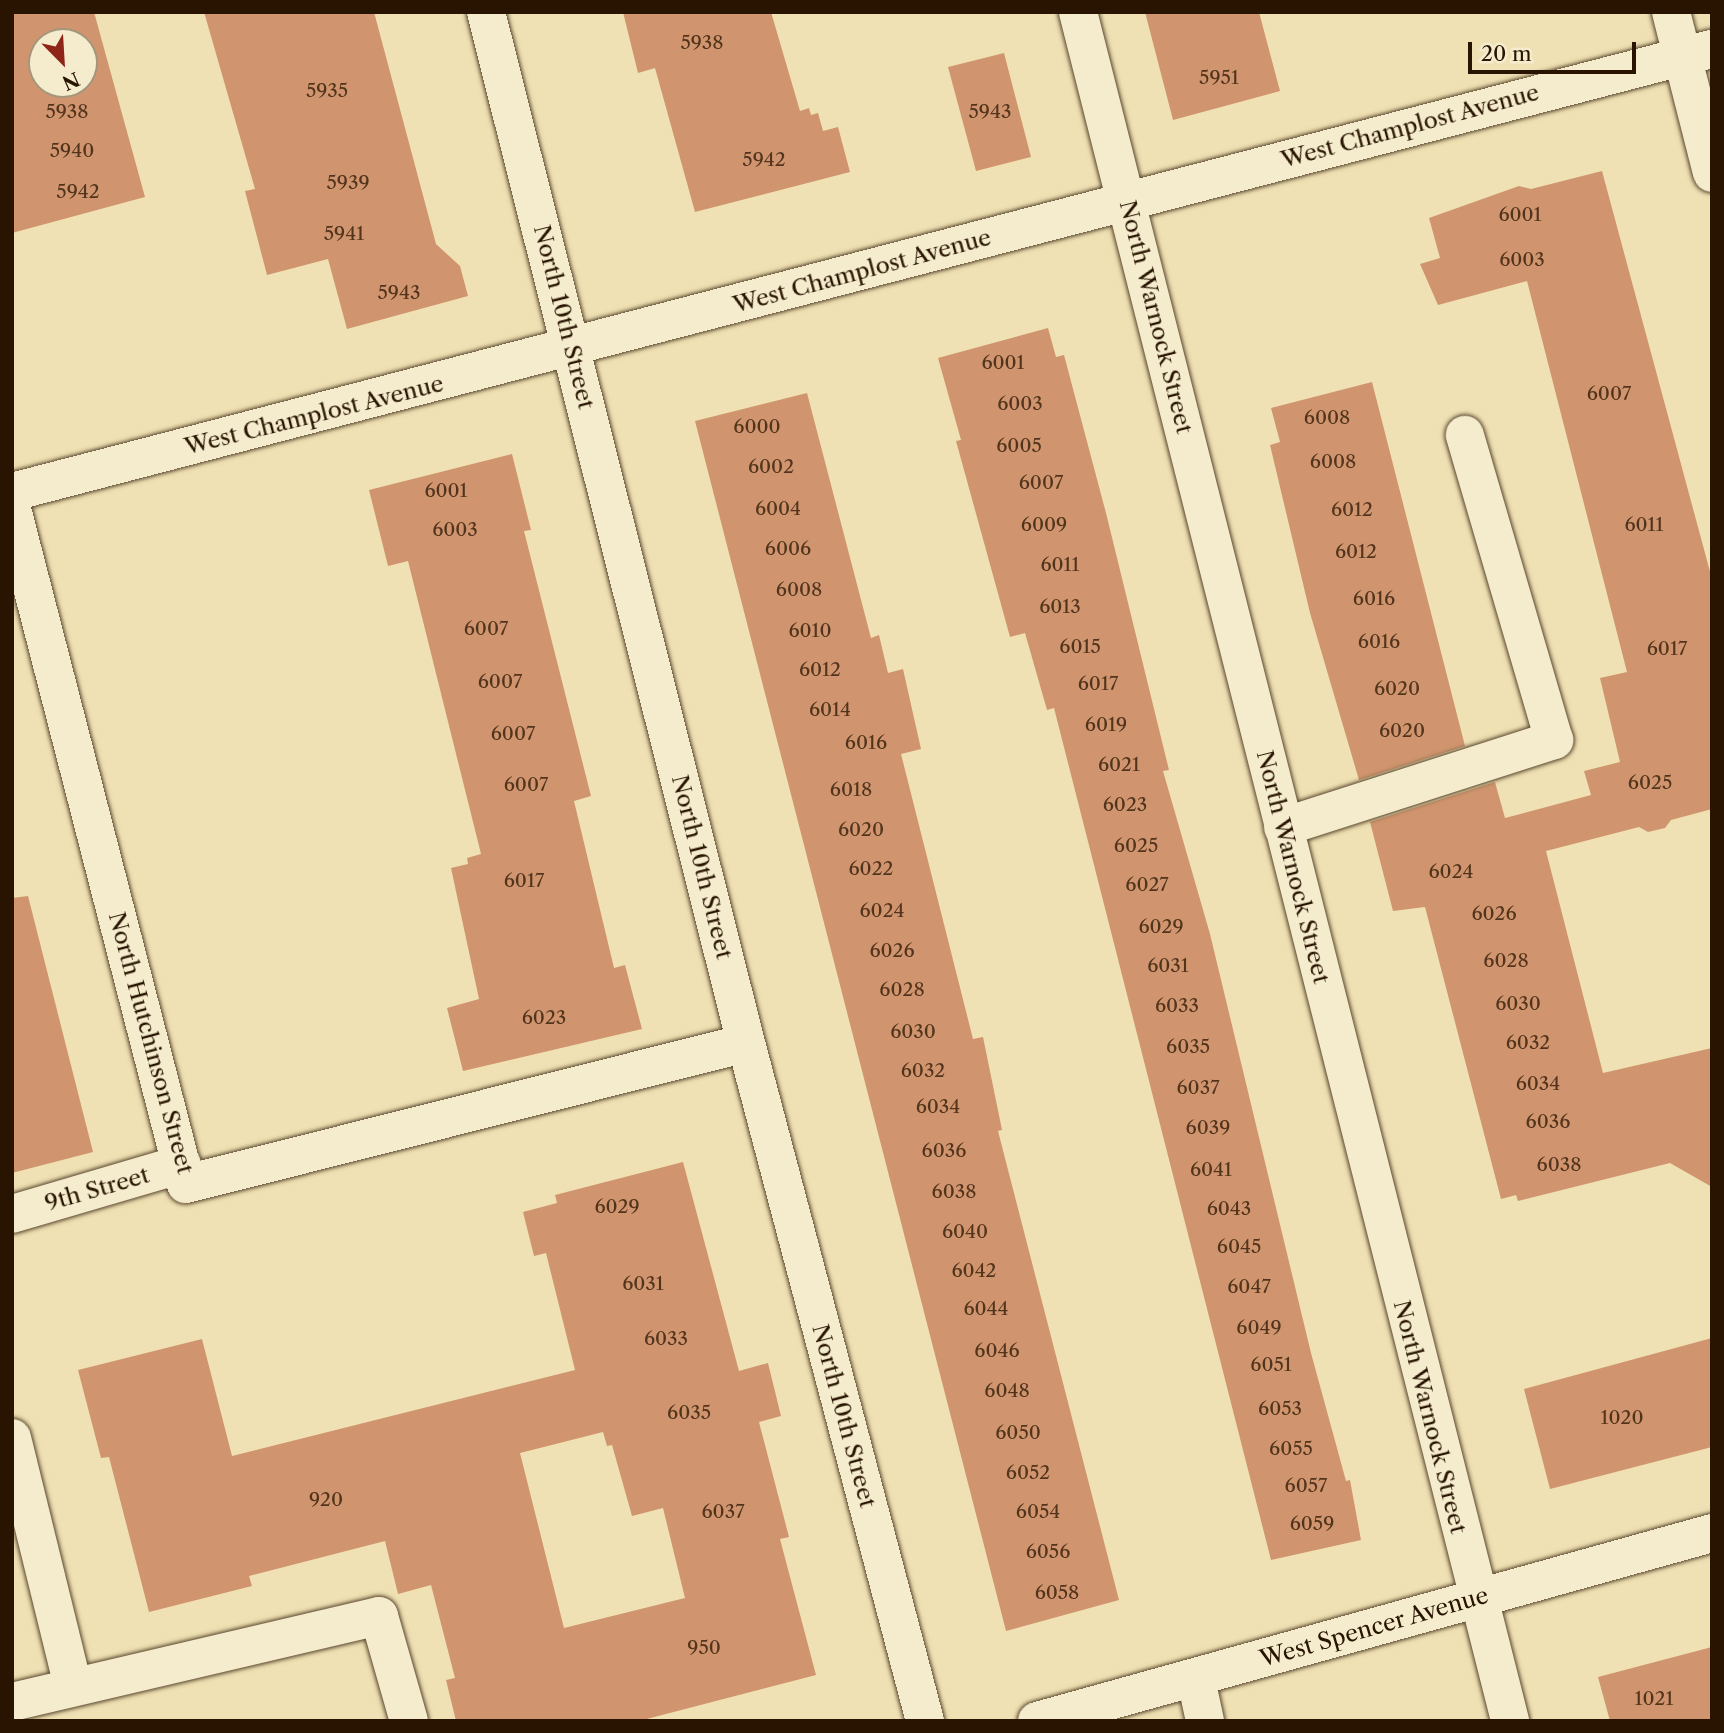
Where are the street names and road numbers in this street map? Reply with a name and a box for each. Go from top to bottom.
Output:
street label: West Champlost Avenue [1278,78,1542,174]
street label: North Warnock Street [1113,197,1199,437]
street label: North 10th Street [528,222,600,412]
street label: West Champlost Avenue [730,223,994,319]
street label: West Champlost Avenue [181,369,447,461]
street label: North Warnock Street [1250,747,1336,987]
street label: North 10th Street [666,772,738,962]
street label: North Hutchinson Street [103,909,199,1177]
street label: 9th Street [42,1161,152,1217]
street label: North Warnock Street [1387,1297,1473,1537]
street label: North 10th Street [806,1321,882,1511]
street label: West Spencer Avenue [1256,1581,1492,1673]

